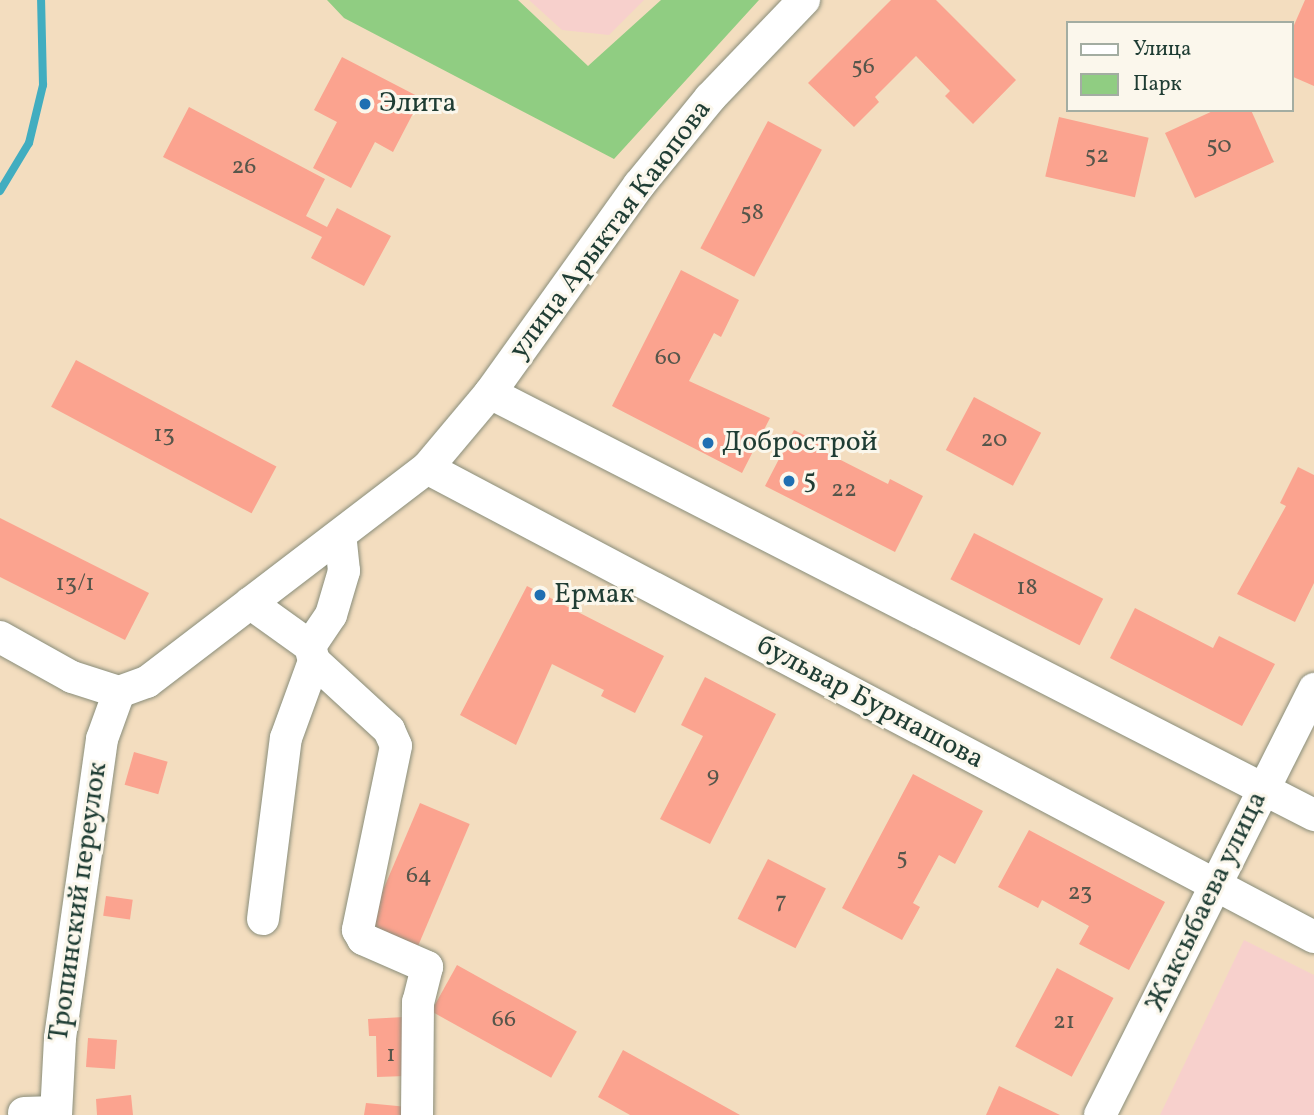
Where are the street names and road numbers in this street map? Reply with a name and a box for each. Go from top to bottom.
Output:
street label: улица Арыктая Каюпова [503,94,719,366]
street label: бульвар Бурнашова [751,629,989,777]
street label: Тропинский переулок [43,760,115,1044]
street label: Жаксыбаева улица [1139,786,1275,1018]

